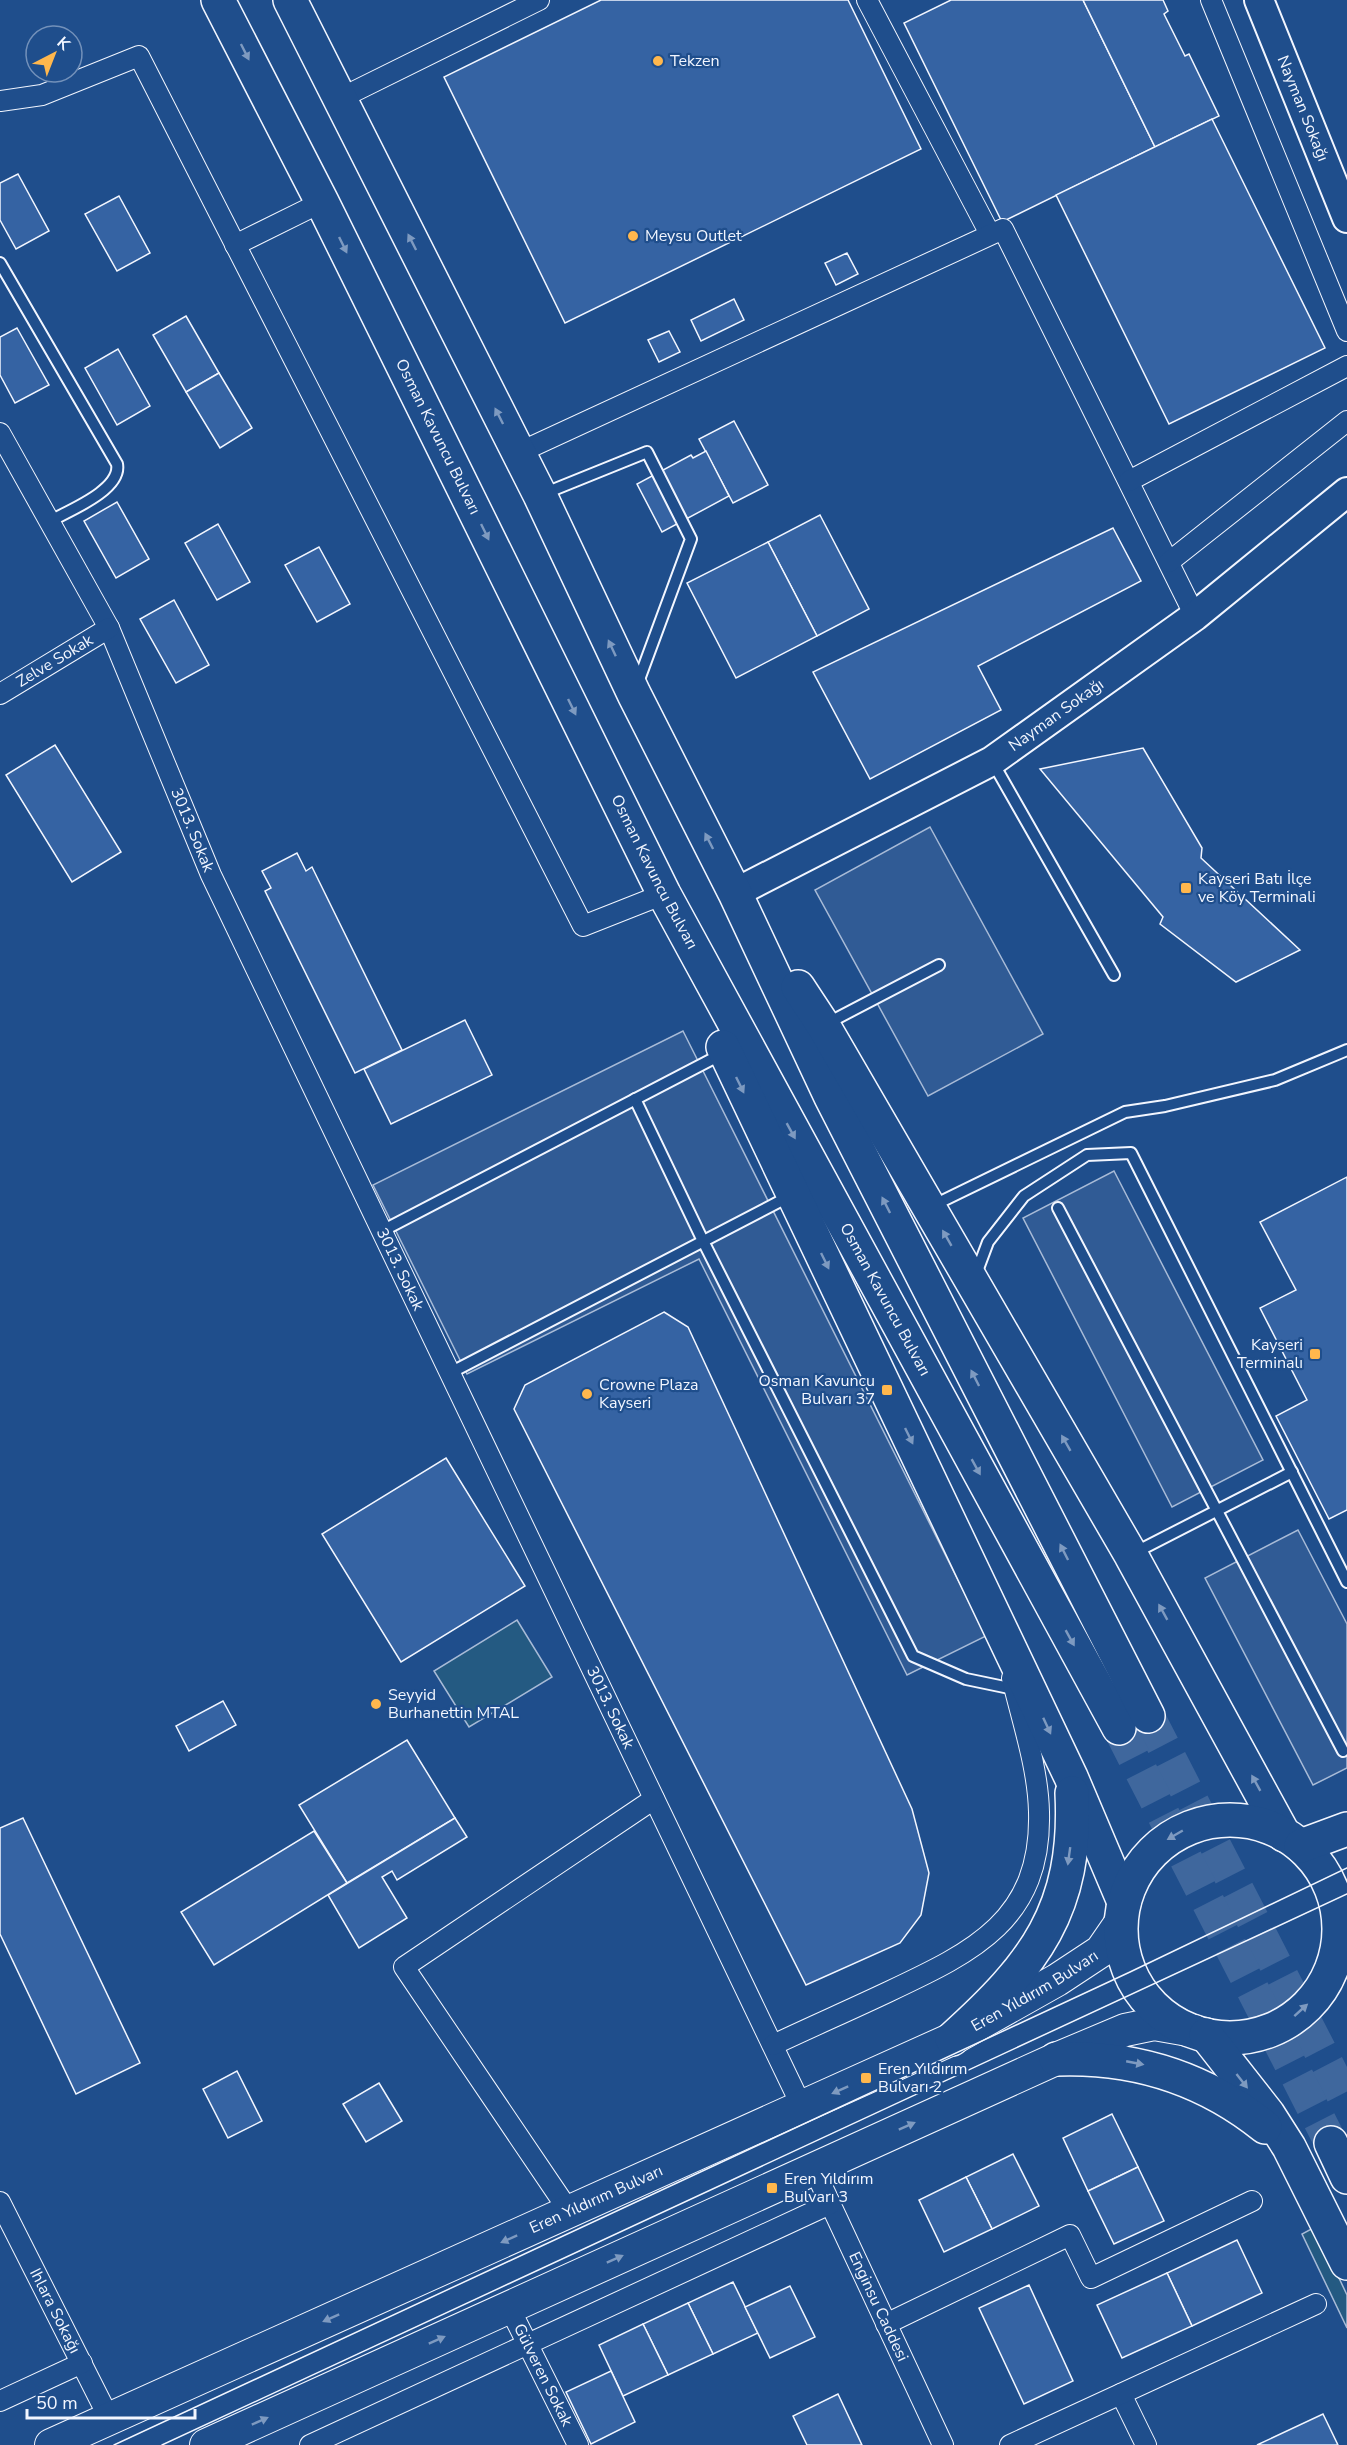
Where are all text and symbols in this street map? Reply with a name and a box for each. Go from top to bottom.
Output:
north arrow [24,24,84,84]
text: K [52,32,76,56]
one-way arrow [240,44,250,61]
place label: Tekzen [670,50,720,72]
street label: Nayman Sokağı [1272,52,1334,165]
marker: Tekzen [651,54,665,68]
place label: Meysu Outlet [645,225,742,247]
marker: Meysu Outlet [626,229,640,243]
one-way arrow [407,233,416,250]
one-way arrow [338,236,348,253]
street label: Osman Kavuncu Bulvarı [390,355,486,518]
one-way arrow [495,407,504,424]
one-way arrow [481,524,490,541]
street label: Zelve Sokak [12,629,98,693]
one-way arrow [608,639,617,656]
street label: Nayman Sokağı [1004,673,1108,757]
one-way arrow [567,699,577,716]
street label: 3013. Sokak [165,785,220,876]
street label: Osman Kavuncu Bulvarı [606,791,703,953]
one-way arrow [704,832,714,850]
place label: Kayseri Batı İlçe ve Köy Terminali [1198,868,1316,908]
marker: Kayseri Batı İlçe ve Köy Terminali [1179,881,1193,895]
one-way arrow [736,1076,745,1093]
one-way arrow [786,1122,796,1139]
one-way arrow [881,1196,891,1213]
street label: Osman Kavuncu Bulvarı [835,1219,936,1380]
street label: 3013. Sokak [371,1224,430,1315]
one-way arrow [941,1230,952,1246]
one-way arrow [820,1252,829,1269]
place label: Kayseri Terminalı [1237,1334,1303,1374]
marker: Kayseri Terminalı [1308,1347,1322,1361]
place label: Osman Kavuncu Bulvarı 37 [759,1370,875,1410]
one-way arrow [970,1370,980,1387]
place label: Crowne Plaza Kayseri [599,1374,699,1414]
marker: Osman Kavuncu Bulvarı 37 [880,1383,894,1397]
marker: Crowne Plaza Kayseri [580,1387,594,1401]
one-way arrow [905,1428,914,1445]
one-way arrow [1061,1434,1071,1451]
one-way arrow [971,1459,981,1476]
one-way arrow [1059,1543,1069,1561]
one-way arrow [1158,1603,1168,1620]
one-way arrow [1065,1630,1075,1647]
street label: 3013. Sokak [581,1662,640,1753]
place label: Seyyid Burhanettin MTAL [388,1684,519,1724]
marker: Seyyid Burhanettin MTAL [369,1697,383,1711]
one-way arrow [1042,1718,1052,1736]
one-way arrow [1251,1774,1261,1791]
one-way arrow [1166,1830,1183,1840]
one-way arrow [1064,1846,1073,1865]
street label: Eren Yıldırım Bulvarı [967,1945,1103,2037]
one-way arrow [1293,2004,1308,2017]
place label: Eren Yıldırım Bulvarı 2 [878,2058,968,2098]
one-way arrow [1125,2059,1144,2068]
marker: Eren Yıldırım Bulvarı 2 [859,2071,873,2085]
one-way arrow [1235,2073,1247,2088]
one-way arrow [831,2085,849,2095]
one-way arrow [898,2122,915,2131]
street label: Eren Yıldırım Bulvarı [526,2160,666,2239]
place label: Eren Yıldırım Bulvarı 3 [784,2168,874,2208]
marker: Eren Yıldırım Bulvarı 3 [765,2181,779,2195]
one-way arrow [500,2234,517,2243]
street label: Enginsu Caddesi [843,2248,914,2365]
one-way arrow [606,2255,623,2264]
street label: Ihlara Sokağı [24,2264,86,2357]
one-way arrow [322,2314,340,2324]
street label: Gülveren Sokak [508,2320,578,2431]
one-way arrow [429,2335,447,2345]
scale bar [27,2382,195,2420]
text: 50 m [36,2391,78,2415]
one-way arrow [251,2416,268,2425]

